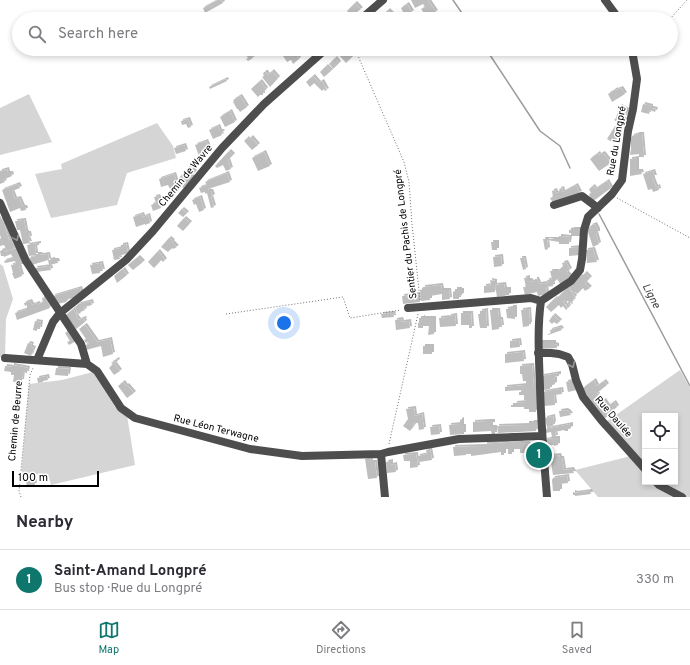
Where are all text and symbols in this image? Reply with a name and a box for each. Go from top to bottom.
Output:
search box [12,12,678,56]
icon: search [26,23,48,45]
text: Search here [58,25,138,44]
street label: Rue du Longpré [604,105,630,177]
street label: Chemin de Wavre [156,142,216,210]
street label: Sentier du Pachis de Longpré [392,168,420,300]
one-way arrow [11,234,19,242]
water label: Ligne [639,281,664,311]
your location [274,313,294,333]
one-way arrow [567,361,575,368]
street label: Chemin de Beurre [6,380,26,462]
street label: Rue Daulée [591,394,635,440]
street label: Rue Léon Terwagne [172,412,260,446]
map controls [642,413,678,485]
button: locate [642,413,678,449]
pin: 1 [526,440,552,470]
button: layers [642,449,678,485]
scale bar [12,469,99,488]
text: 100 m [18,471,48,485]
text: Nearby [16,512,73,534]
text: Saint-Amand Longpré [54,562,207,581]
text: 1 [26,572,32,588]
text: 330 m [636,572,674,588]
text: Bus stop · Rue du Longpré [54,581,202,597]
tab: Map [98,619,120,657]
tab: Directions [316,619,366,657]
tab: Saved [562,619,592,657]

